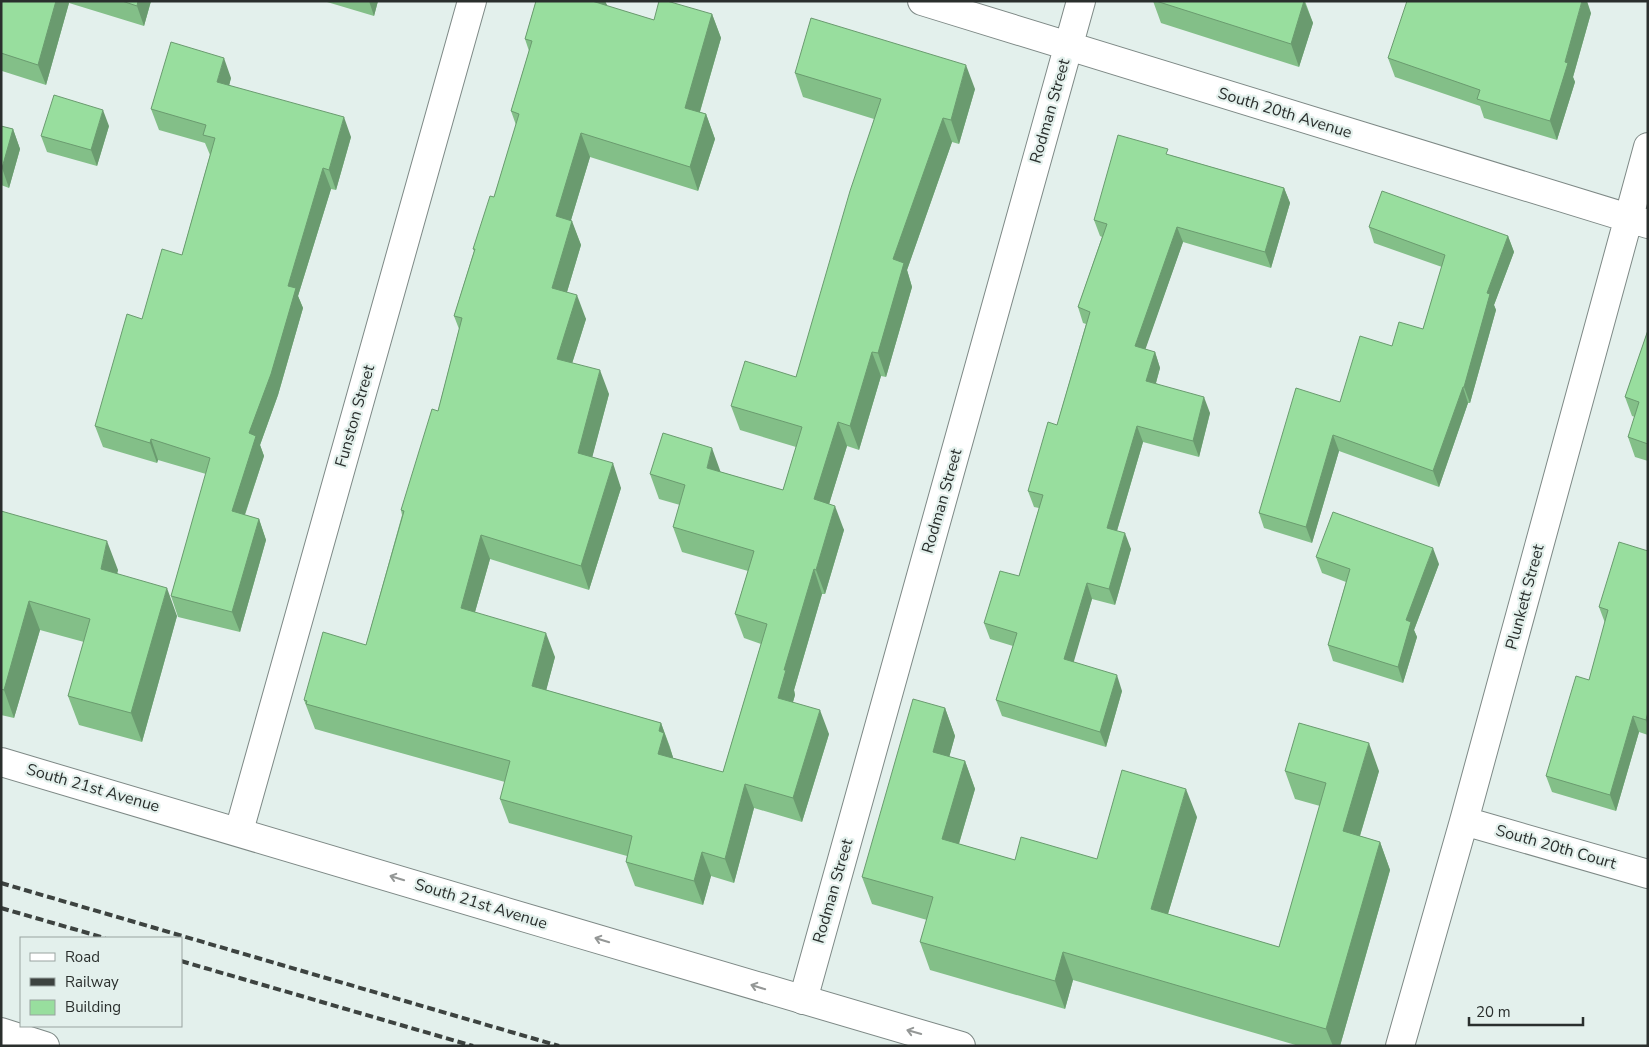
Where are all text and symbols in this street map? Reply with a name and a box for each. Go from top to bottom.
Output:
street label: Rodman Street [1025,56,1076,166]
street label: South 20th Avenue [1215,82,1355,144]
street label: Funston Street [330,362,380,470]
street label: Rodman Street [917,446,968,556]
street label: Plunkett Street [1500,542,1550,652]
street label: South 21st Avenue [24,758,162,818]
street label: South 20th Court [1493,819,1619,875]
street label: Rodman Street [808,836,859,946]
one-way arrow [389,873,405,883]
street label: South 21st Avenue [412,873,550,935]
one-way arrow [595,935,611,945]
legend [20,937,182,1027]
text: Road [65,947,100,967]
text: Railway [65,972,119,992]
one-way arrow [751,981,767,991]
scale bar [1469,994,1583,1026]
text: Building [65,997,121,1017]
text: 20 m [1476,1002,1511,1022]
one-way arrow [907,1027,923,1037]

